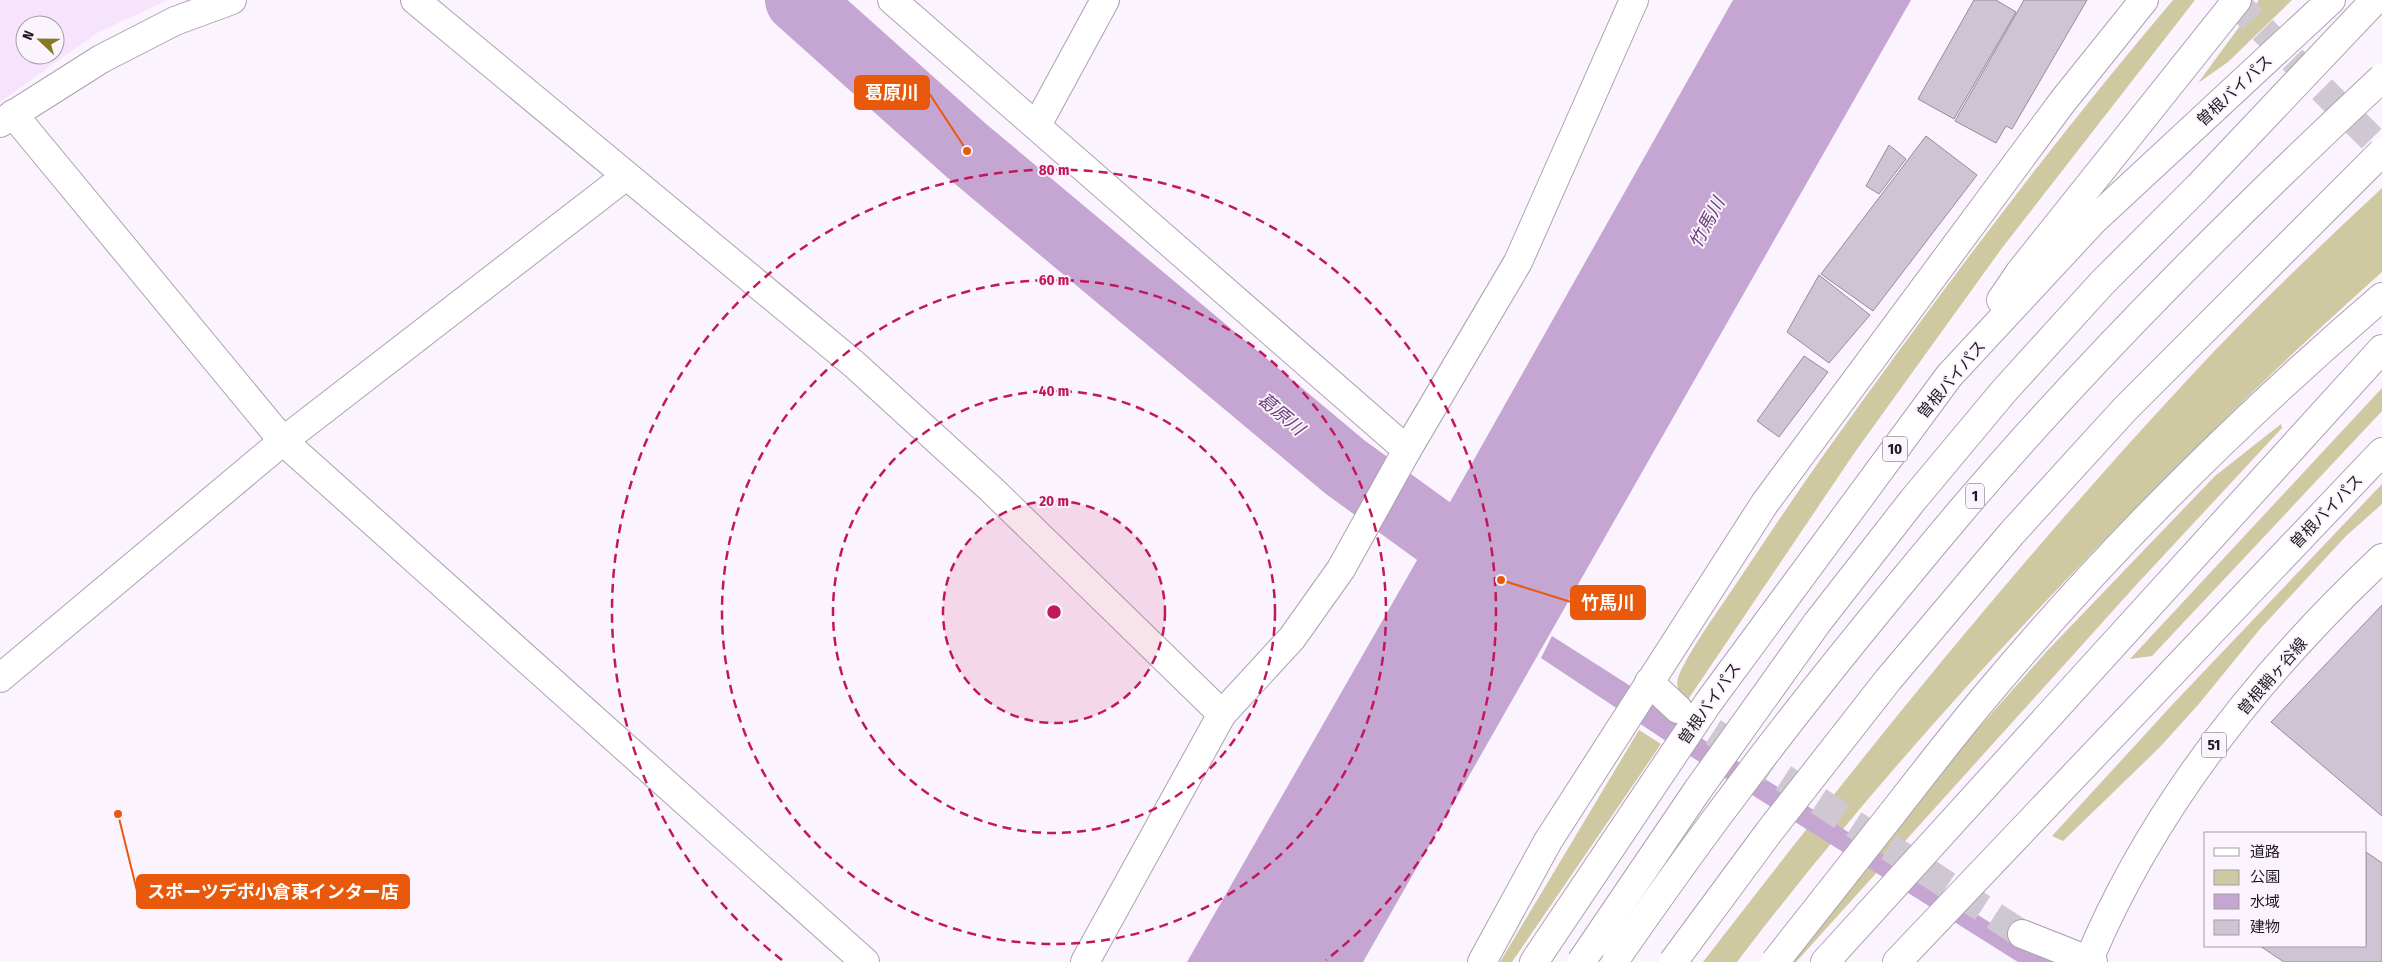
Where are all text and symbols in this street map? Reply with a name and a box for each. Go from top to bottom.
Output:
north arrow [15,15,65,65]
text: N [19,28,38,42]
street label: 曽根バイパス [2193,51,2276,130]
callout: 葛原川 [855,76,929,109]
text: 葛原川 [865,82,919,104]
text: 80 m [1039,161,1069,179]
water label: 竹馬川 [1685,192,1730,252]
text: 60 m [1039,271,1069,289]
street label: 曽根バイパス [1913,337,1989,422]
text: 40 m [1039,382,1069,400]
water label: 葛原川 [1253,388,1310,441]
road number: 10 [1882,436,1908,462]
street label: 曽根バイパス [2286,470,2366,552]
road number: 1 [1966,484,1984,508]
text: 20 m [1038,492,1069,510]
callout: 竹馬川 [1571,586,1645,619]
text: 竹馬川 [1581,592,1635,614]
centre of rings [1045,603,1063,621]
street label: 曽根鞘ヶ谷線 [2234,634,2311,719]
street label: 曽根バイパス [1674,659,1745,748]
road number: 51 [2202,732,2226,758]
legend [2204,832,2367,947]
text: 道路 [2250,843,2280,861]
text: 公園 [2250,868,2280,886]
callout: スポーツデポ小倉東インター店 [137,875,409,908]
text: スポーツデポ小倉東インター店 [147,881,399,903]
text: 水域 [2250,893,2280,911]
text: 建物 [2250,918,2280,936]

